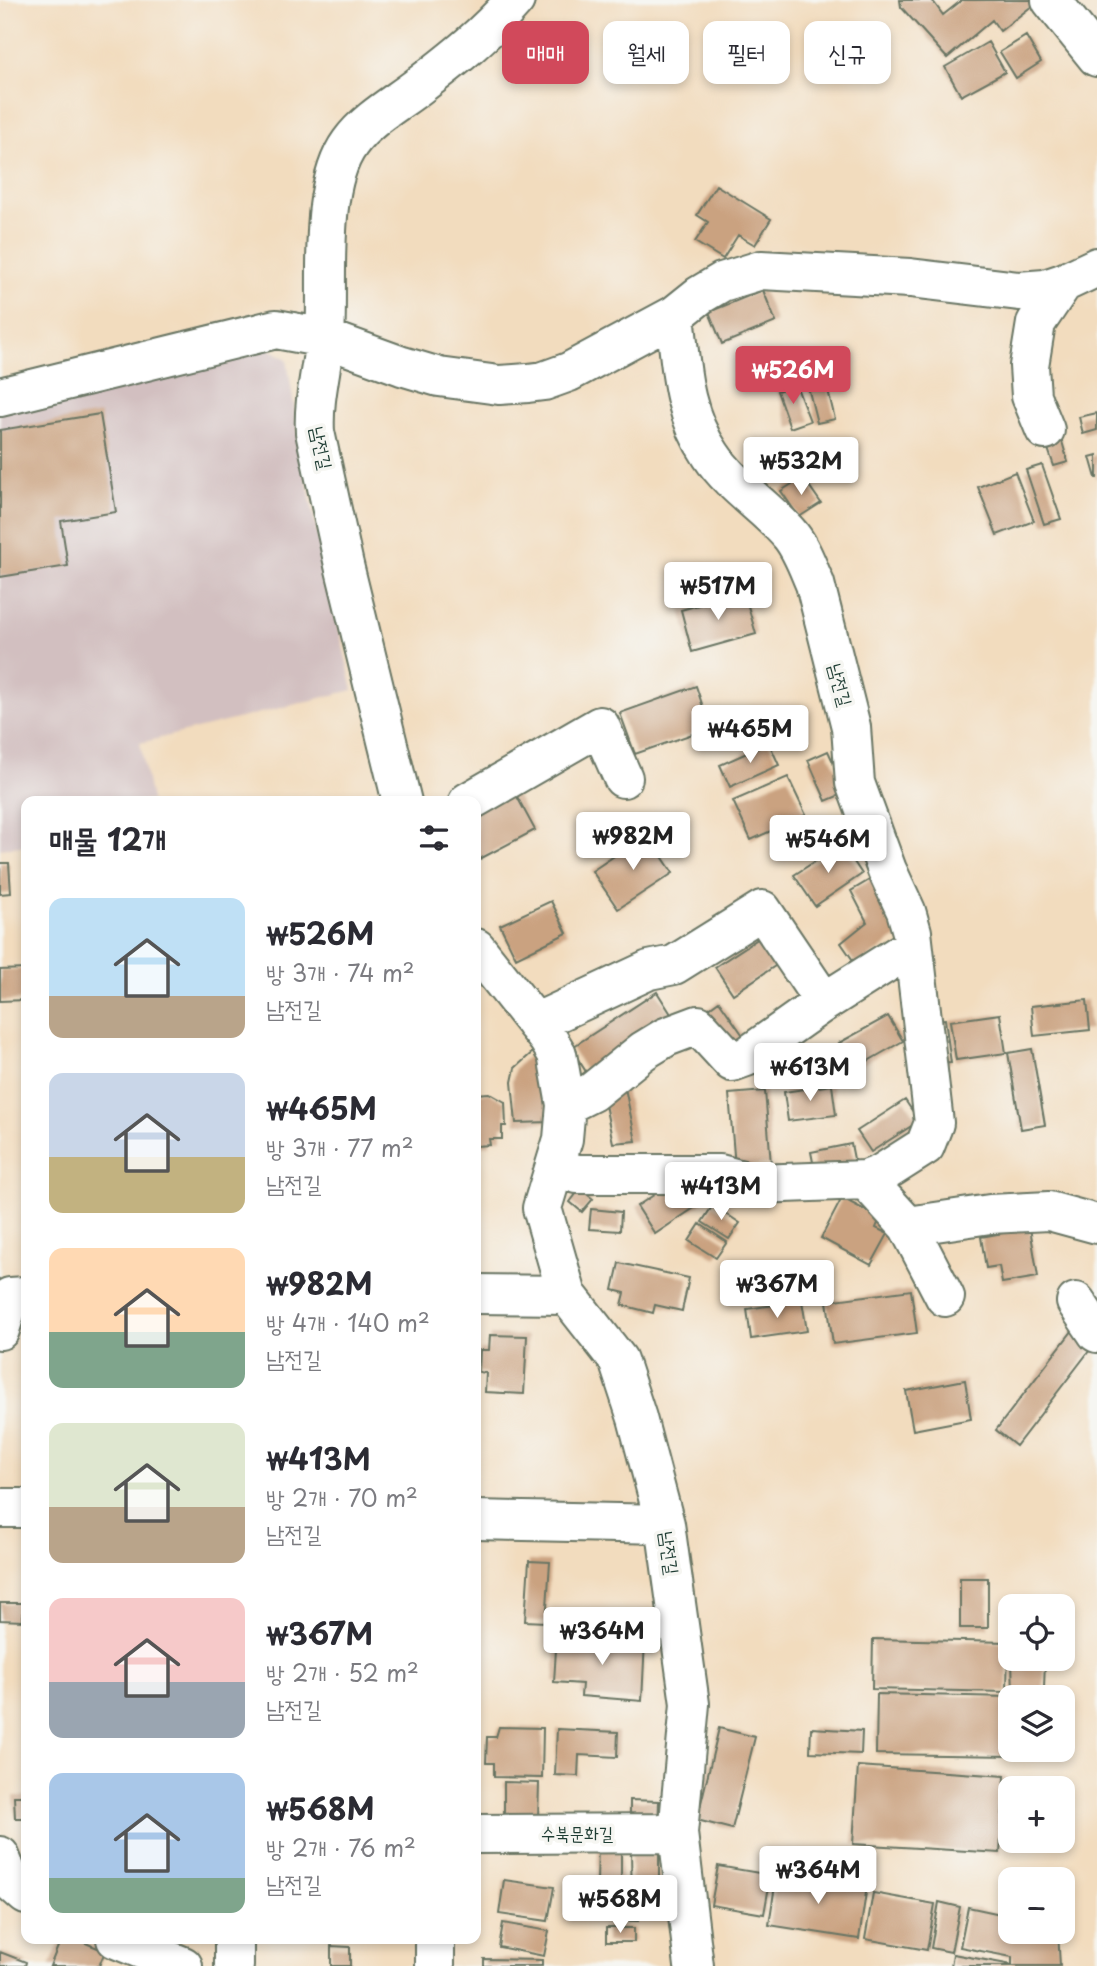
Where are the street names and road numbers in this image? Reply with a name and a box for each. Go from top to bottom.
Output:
street label: 남전길 [305,424,340,472]
street label: 남전길 [823,660,860,710]
street label: 남전길 [654,1529,687,1577]
street label: 수북문화길 [541,1819,614,1846]

